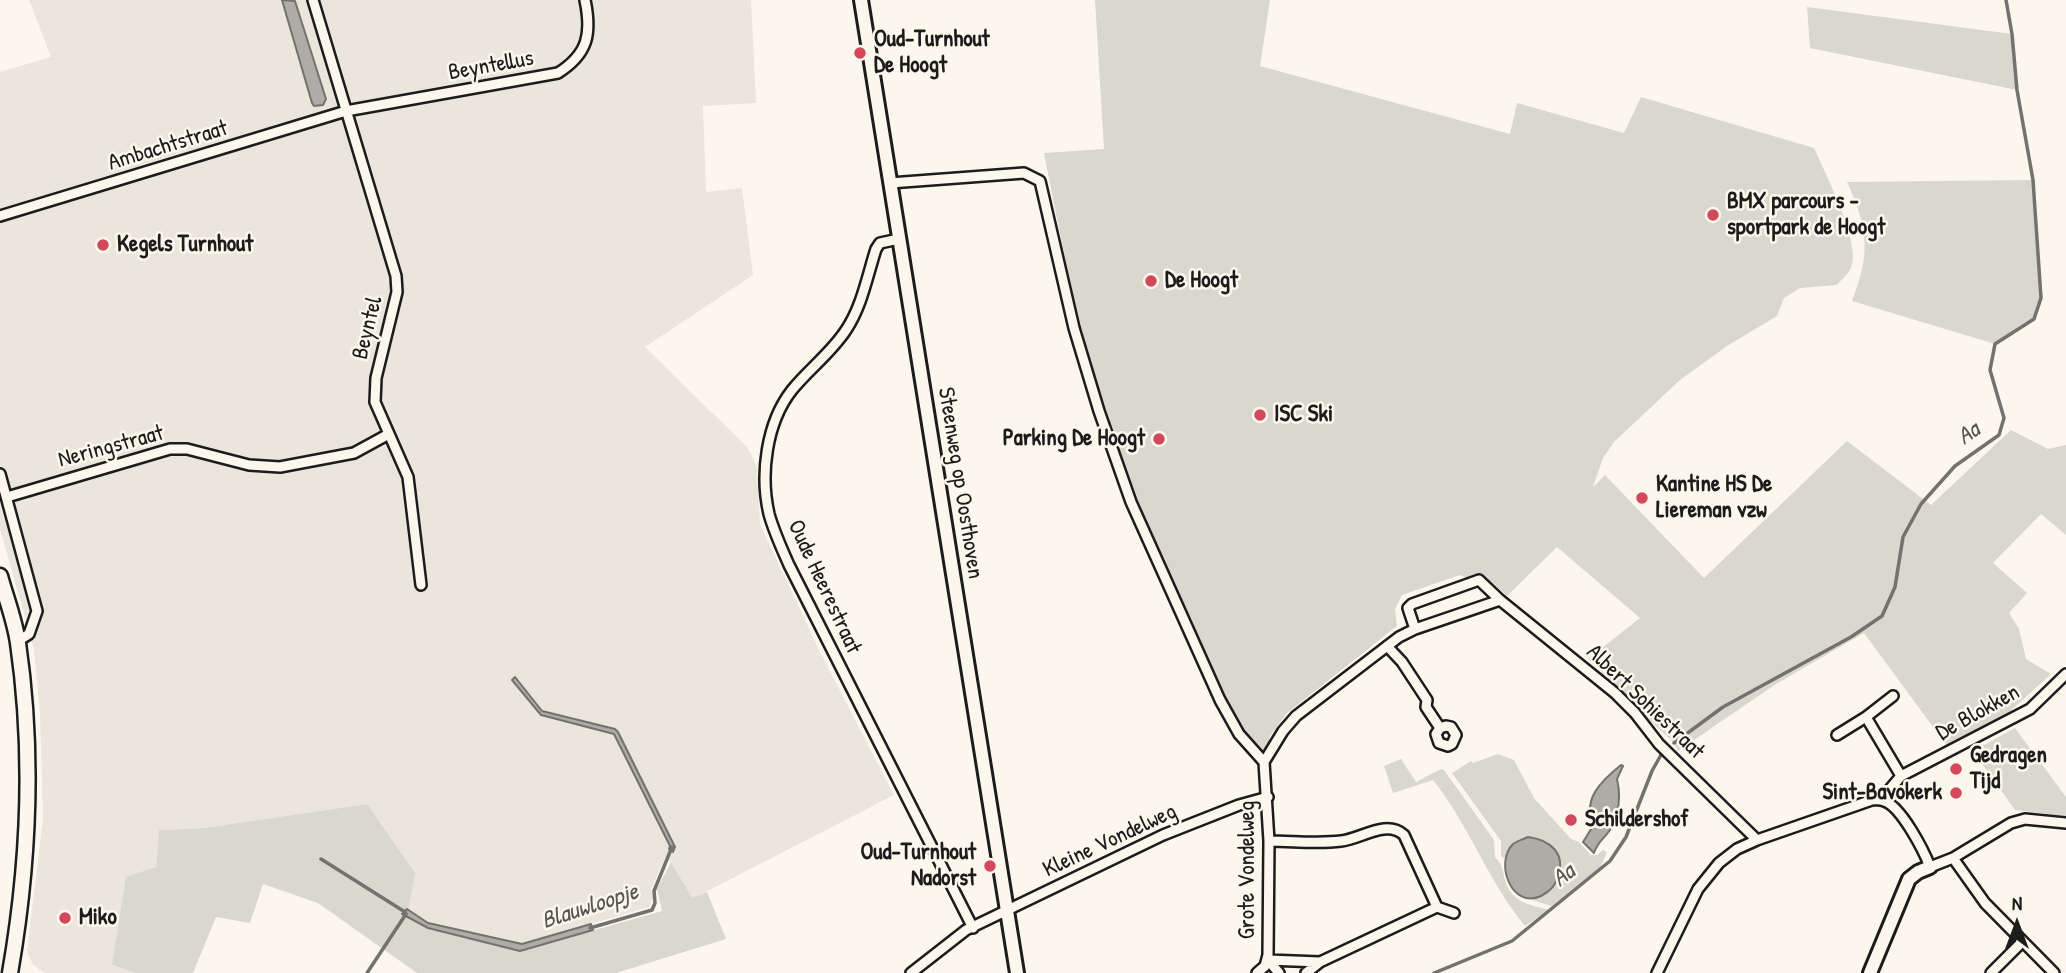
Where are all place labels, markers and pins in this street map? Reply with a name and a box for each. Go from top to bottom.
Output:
place label: Oud-Turnhout De Hoogt [874,26,990,80]
marker: Oud-Turnhout De Hoogt [852,45,868,61]
place label: BMX parcours - sportpark de Hoogt [1727,188,1885,242]
marker: BMX parcours - sportpark de Hoogt [1705,207,1721,223]
place label: Kegels Turnhout [117,231,253,259]
marker: Kegels Turnhout [95,237,111,253]
place label: De Hoogt [1165,267,1238,295]
marker: De Hoogt [1143,273,1159,289]
place label: ISC Ski [1274,401,1333,429]
marker: ISC Ski [1252,407,1268,423]
place label: Parking De Hoogt [1003,425,1145,453]
marker: Parking De Hoogt [1151,431,1167,447]
place label: Kantine HS De Liereman vzw [1656,471,1772,525]
marker: Kantine HS De Liereman vzw [1634,490,1650,506]
place label: Gedragen Tijd [1970,742,2047,796]
marker: Gedragen Tijd [1948,761,1964,777]
place label: Sint-Bavokerk [1822,779,1942,807]
marker: Sint-Bavokerk [1948,785,1964,801]
place label: Schildershof [1585,806,1688,834]
marker: Schildershof [1563,812,1579,828]
place label: Oud-Turnhout Nadorst [860,839,976,893]
marker: Oud-Turnhout Nadorst [982,858,998,874]
place label: Miko [79,904,117,932]
marker: Miko [57,910,73,926]

